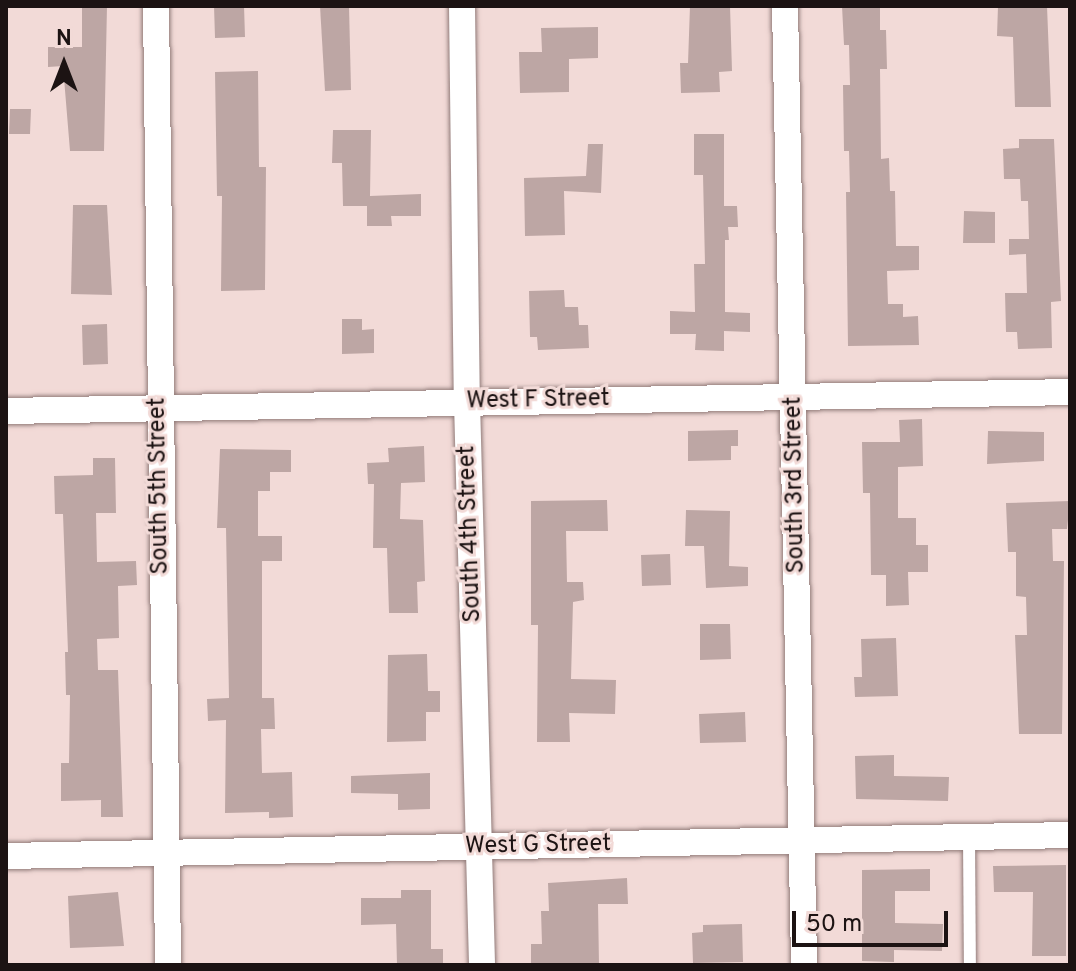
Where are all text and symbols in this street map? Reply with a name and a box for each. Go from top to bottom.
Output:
north arrow [24,24,104,104]
text: N [56,26,72,53]
street label: West F Street [466,385,610,417]
street label: South 3rd Street [780,396,812,574]
street label: South 5th Street [144,397,176,575]
street label: South 4th Street [454,445,488,623]
street label: West G Street [465,830,611,862]
scale bar [796,895,952,945]
text: 50 m [806,910,862,940]

